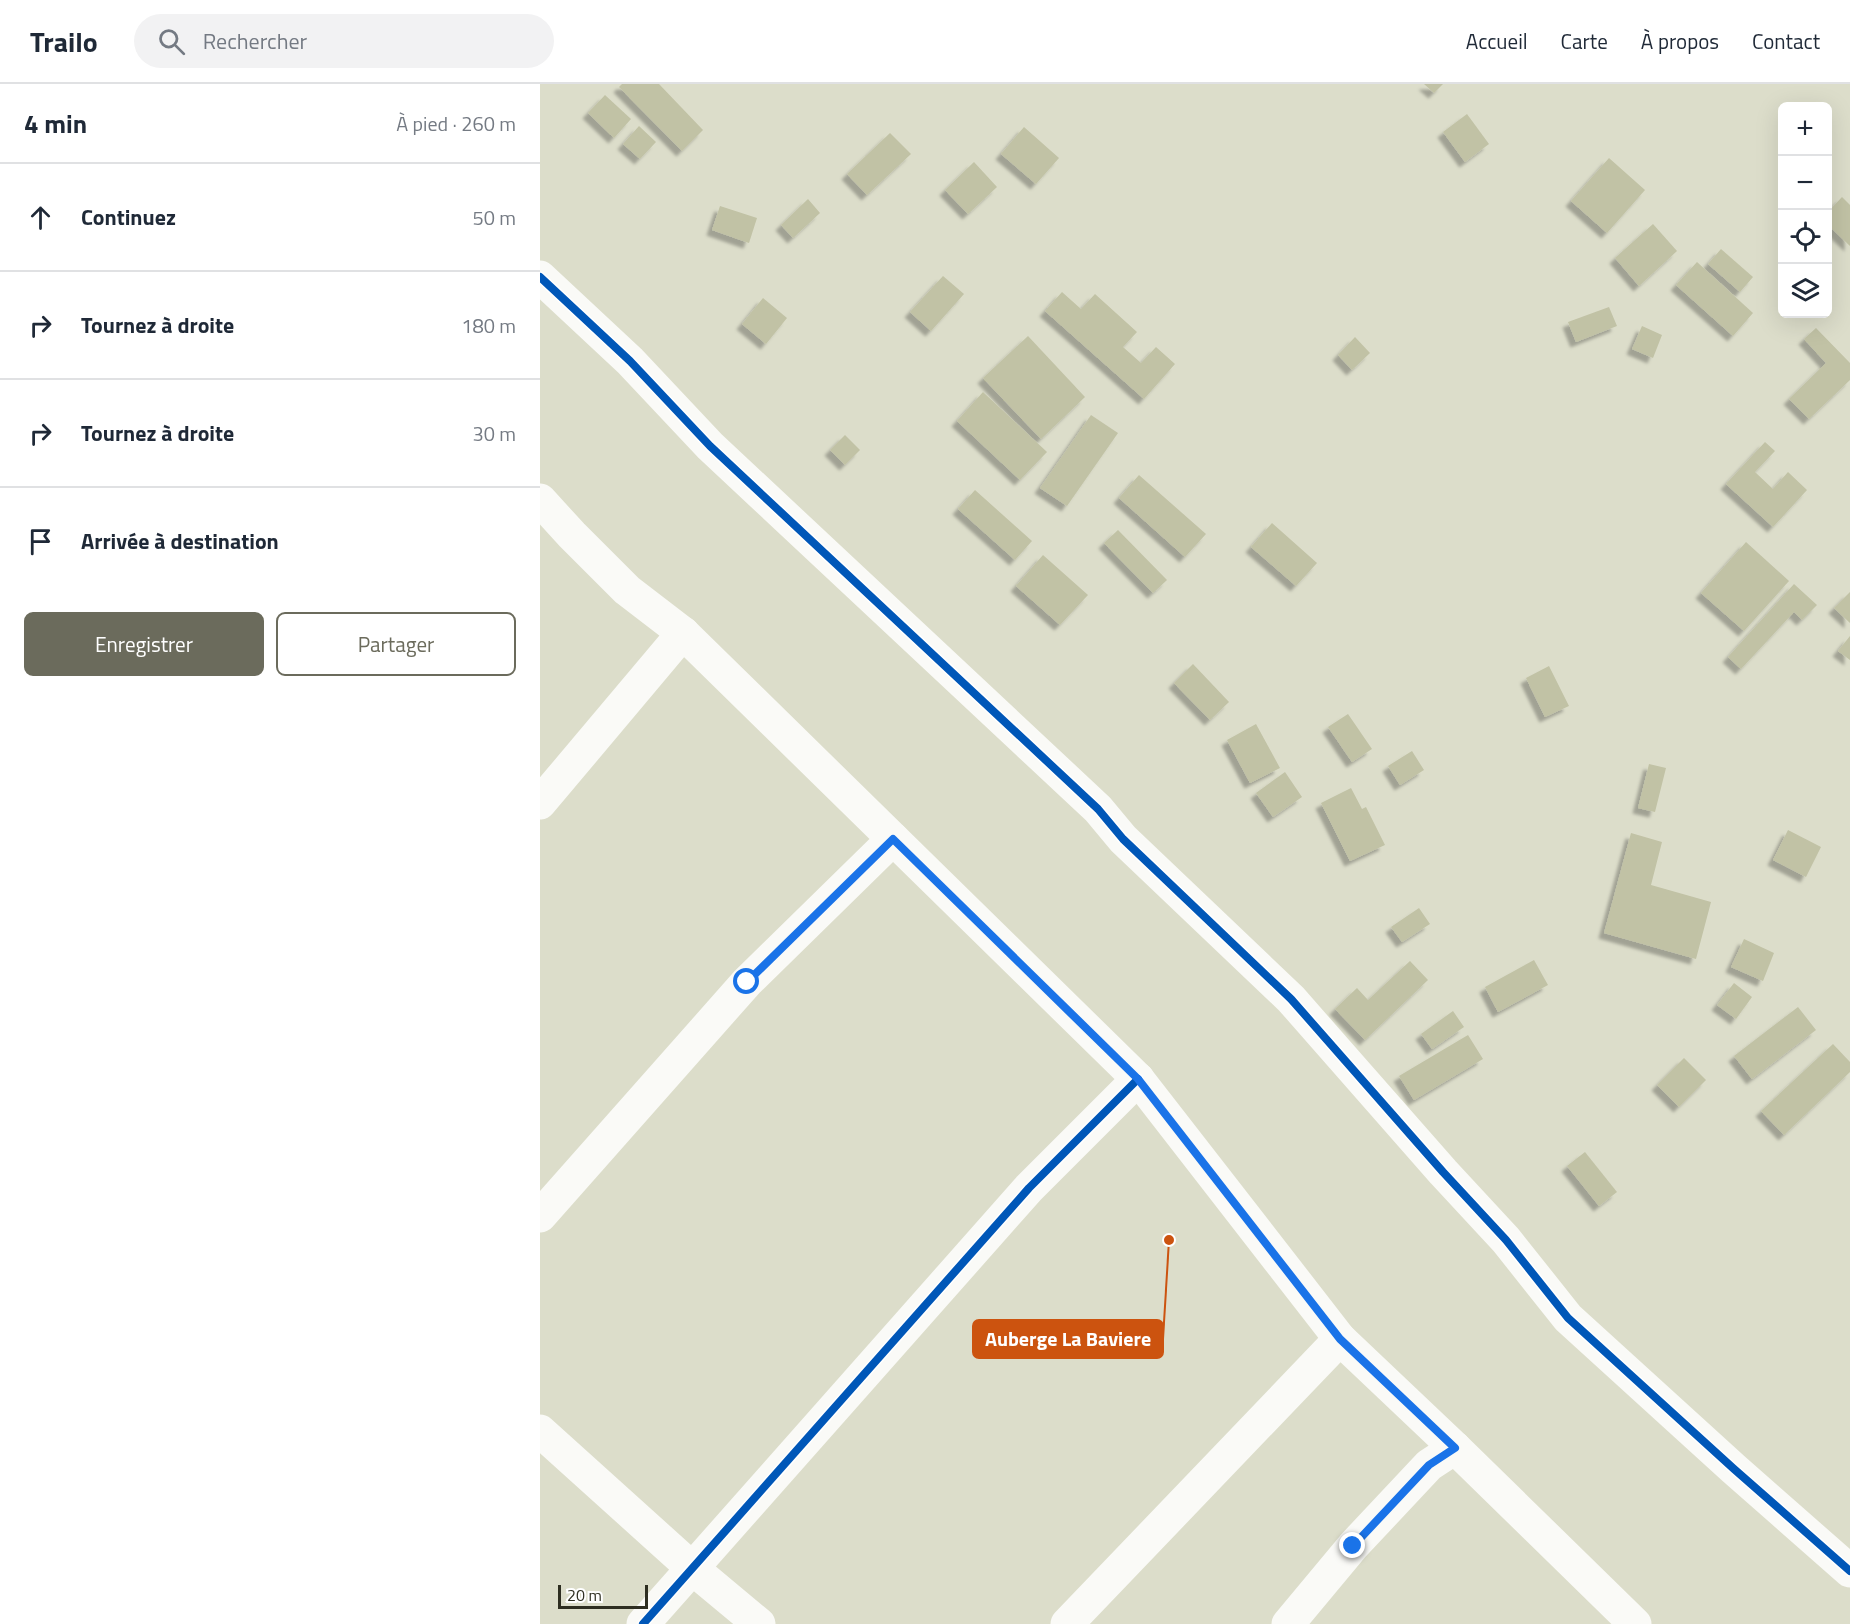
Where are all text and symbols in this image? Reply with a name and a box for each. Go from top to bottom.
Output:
search box [134,14,554,68]
text: Trailo [30,20,98,63]
text: Rechercher [203,24,307,58]
icon: search [155,25,188,58]
text: Accueil [1466,25,1528,57]
text: Carte [1561,25,1608,57]
text: À propos [1641,25,1719,57]
text: Contact [1752,25,1820,57]
map controls [1778,102,1832,318]
button: + [1778,102,1832,156]
text: 4 min [24,104,87,143]
text: À pied · 260 m [396,108,516,139]
button: − [1778,156,1832,210]
text: Continuez [81,200,176,234]
icon: ahead [24,201,57,234]
text: 50 m [472,202,516,233]
button: locate [1778,210,1832,264]
button: layers [1778,264,1832,318]
text: Tournez à droite [81,308,234,342]
icon: right [24,309,57,342]
text: 180 m [461,310,516,341]
text: Tournez à droite [81,416,234,450]
icon: right [24,417,57,450]
text: 30 m [472,418,516,449]
text: Arrivée à destination [81,524,279,558]
icon: arrive [24,525,57,558]
button: Enregistrer [24,612,264,676]
button: Partager [276,612,516,676]
route start [733,968,759,994]
callout: Auberge La Baviere [973,1320,1163,1358]
text: Auberge La Baviere [985,1323,1151,1354]
route end [1339,1532,1365,1558]
scale bar [558,1582,648,1610]
text: 20 m [567,1583,602,1607]

